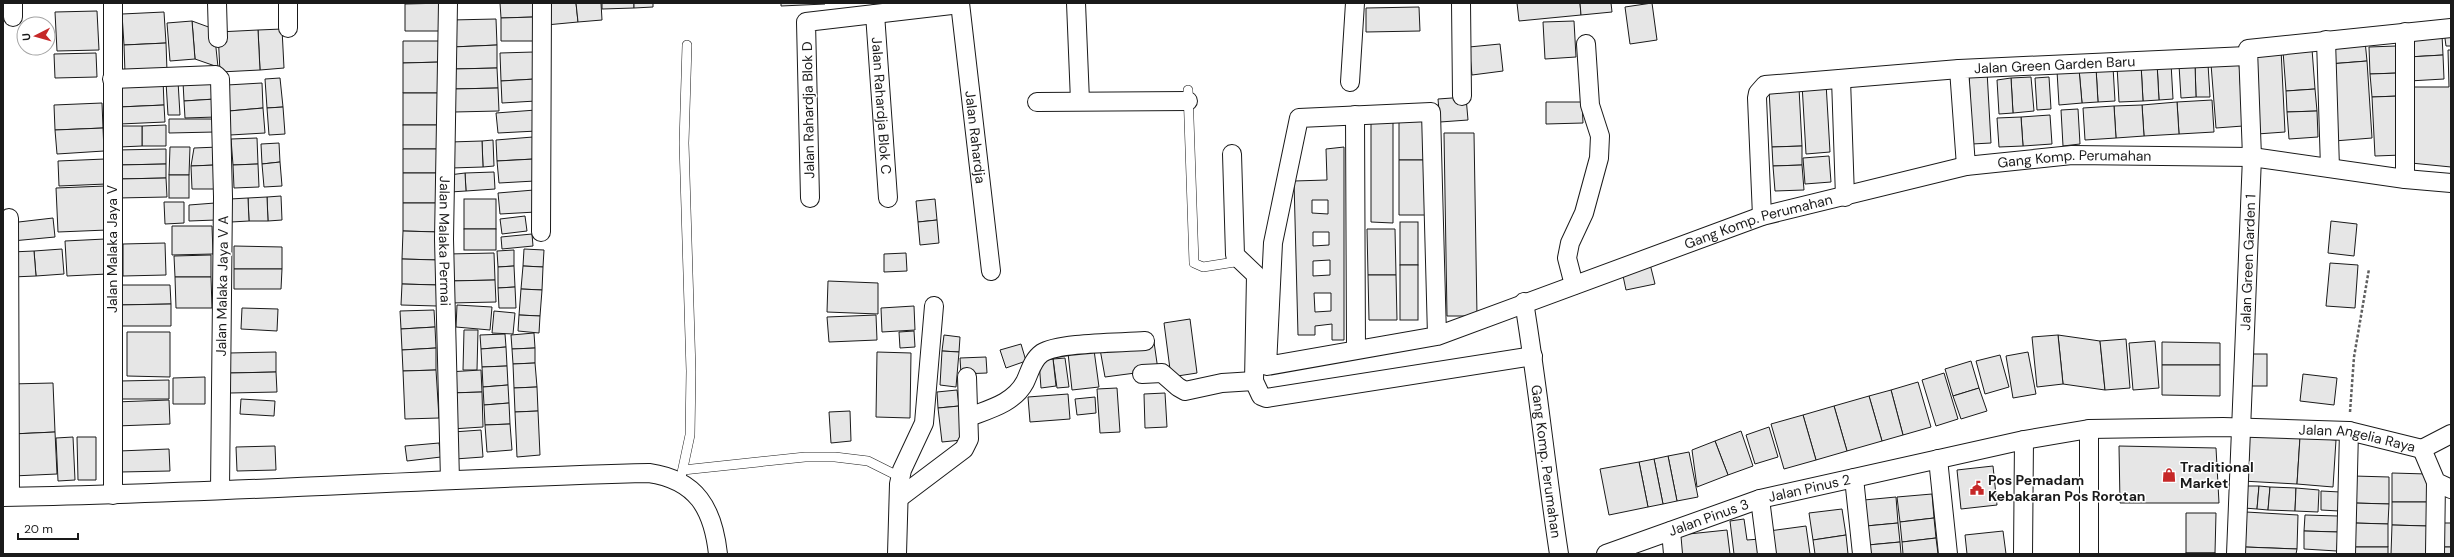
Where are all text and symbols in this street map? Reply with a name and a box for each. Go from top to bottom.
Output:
north arrow [16,16,56,56]
text: U [19,33,33,42]
street label: Jalan Rahardja Blok C [868,36,895,175]
street label: Jalan Rahardja Blok D [798,41,818,179]
street label: Jalan Green Garden Baru [1974,52,2136,77]
street label: Jalan Rahardja [961,90,990,185]
street label: Gang Komp. Perumahan [1997,146,2152,172]
street label: Jalan Malaka Permai [435,176,455,306]
street label: Jalan Malaka Jaya V [103,184,121,313]
street label: Gang Komp. Perumahan [1682,190,1834,253]
street label: Jalan Green Garden 1 [2236,194,2259,331]
street label: Jalan Malaka Jaya V A [212,215,232,357]
street label: Gang Komp. Perumahan [1527,384,1565,539]
street label: Jalan Angelia Raya [2299,420,2417,456]
place label: Traditional Market [2180,458,2254,492]
shop icon: Traditional Market [2161,467,2177,483]
street label: Jalan Pinus 2 [1767,470,1852,506]
place label: Pos Pemadam Kebakaran Pos Rorotan [1988,471,2146,505]
public building icon: Pos Pemadam Kebakaran Pos Rorotan [1969,480,1985,496]
street label: Jalan Pinus 3 [1666,495,1751,540]
scale bar [18,515,78,541]
text: 20 m [24,521,53,537]

